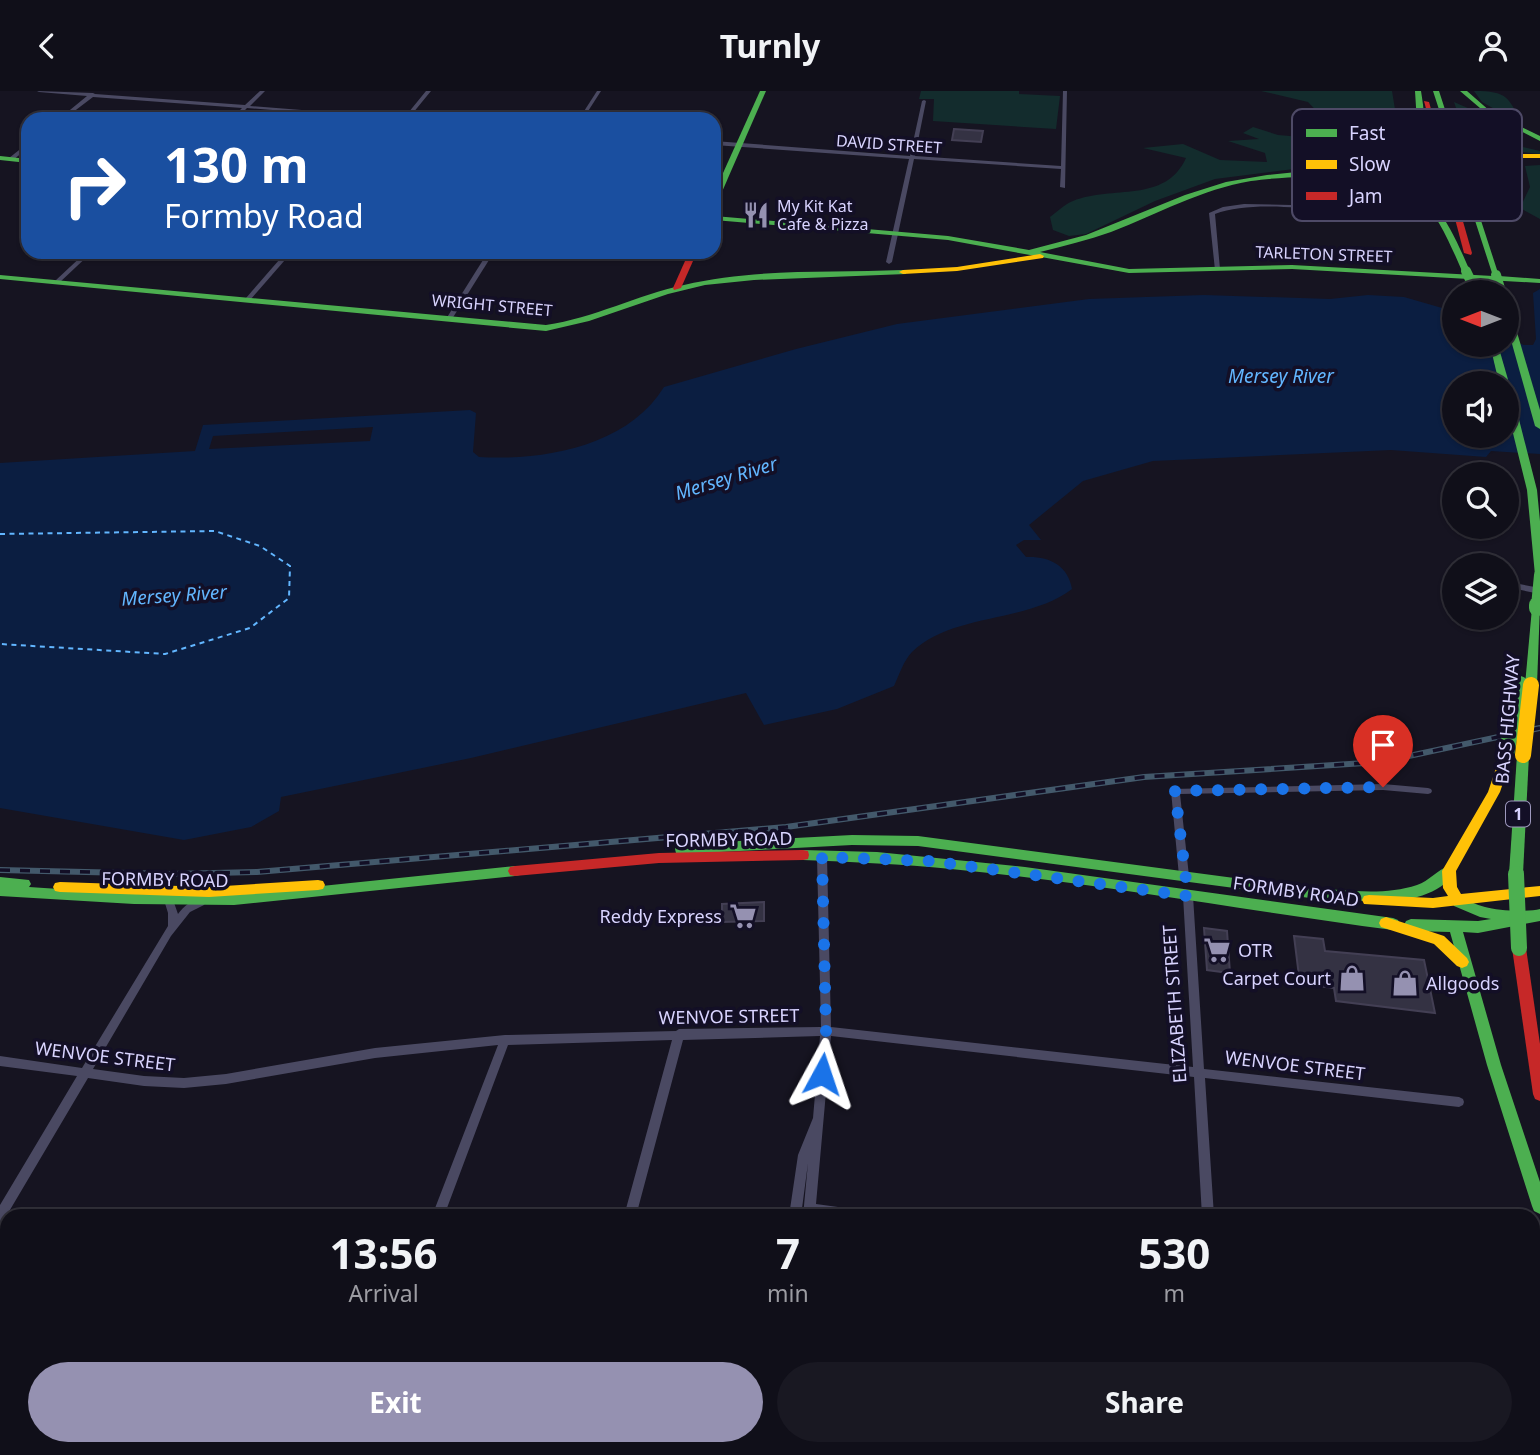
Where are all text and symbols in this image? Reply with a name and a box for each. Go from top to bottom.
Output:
text: Turnly [720,24,820,67]
icon: back [28,27,66,65]
icon: person [1474,27,1512,65]
legend [1292,109,1522,221]
text: Fast [1349,120,1386,146]
street label: DAVID STREET [835,129,943,159]
text: 130 m [164,131,309,197]
icon: right [49,140,140,231]
text: Slow [1349,151,1390,177]
text: Jam [1347,183,1383,209]
text: Formby Road [164,194,364,237]
place label: My Kit Kat Cafe & Pizza [777,195,868,235]
restaurant icon: My Kit Kat Cafe & Pizza [741,200,771,230]
street label: TARLETON STREET [1255,241,1393,267]
north arrow [1442,280,1519,357]
map controls [1442,280,1519,630]
street label: WRIGHT STREET [431,289,553,321]
water label: Mersey River [1228,363,1335,389]
button: sound [1442,371,1519,448]
water label: Mersey River [672,450,782,506]
button: search [1442,462,1519,539]
button: layers [1442,553,1519,630]
water label: Mersey River [120,578,229,612]
street label: BASS HIGHWAY [1489,652,1525,785]
pin [1353,715,1413,787]
icon: arrive [1364,726,1402,764]
road number: 1 [1506,801,1530,827]
street label: FORMBY ROAD [665,826,793,852]
street label: FORMBY ROAD [101,866,229,892]
street label: FORMBY ROAD [1231,870,1361,912]
supermarket icon: Reddy Express [728,901,758,931]
place label: Reddy Express [600,904,722,928]
street label: ELIZABETH STREET [1157,924,1191,1084]
supermarket icon: OTR [1202,935,1232,965]
place label: OTR [1238,938,1273,962]
shop icon: Carpet Court [1337,963,1367,993]
place label: Carpet Court [1222,966,1331,990]
shop icon: Allgoods [1390,968,1420,998]
place label: Allgoods [1426,971,1499,995]
street label: WENVOE STREET [658,1003,800,1029]
street label: WENVOE STREET [34,1036,176,1076]
position arrow [785,1037,859,1111]
street label: WENVOE STREET [1224,1045,1366,1085]
text: 13:56 [330,1224,437,1281]
text: 7 [776,1224,800,1281]
text: 530 [1138,1224,1210,1281]
text: Arrival [348,1277,419,1309]
text: min [767,1277,809,1309]
text: m [1164,1277,1185,1309]
button: Exit [28,1362,763,1442]
button: Share [777,1362,1512,1442]

